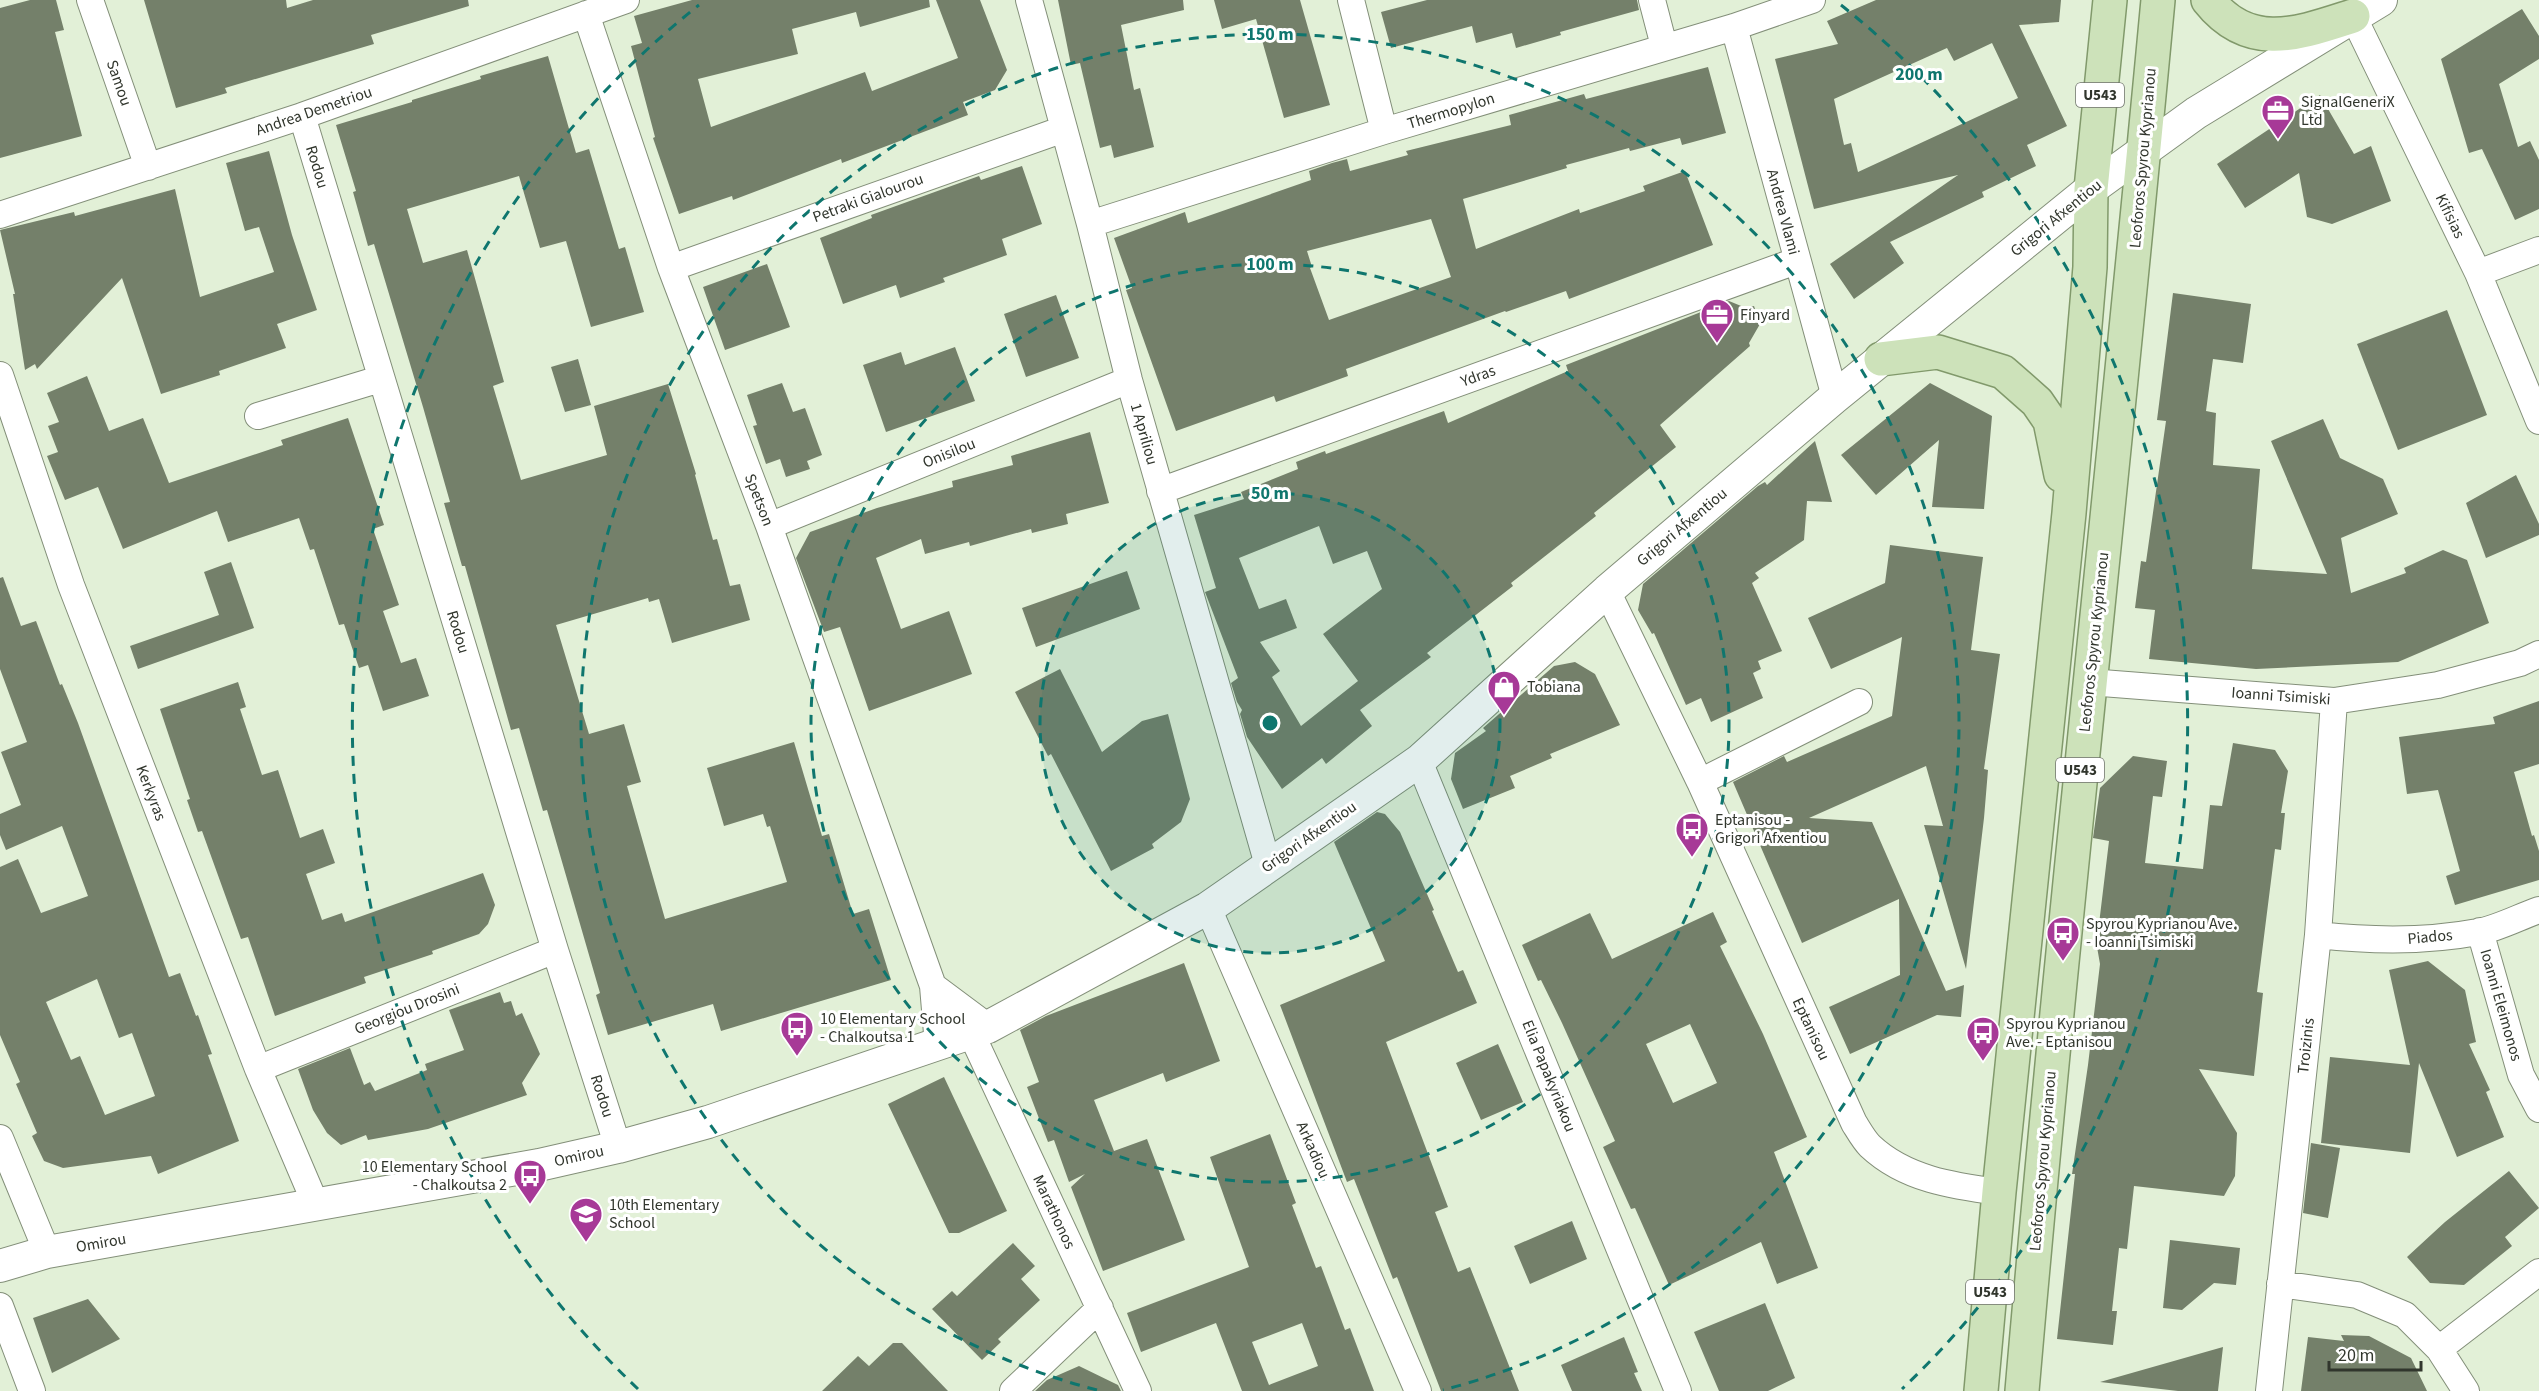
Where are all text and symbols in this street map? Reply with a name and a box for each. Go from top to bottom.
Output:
text: 150 m [1246,22,1294,47]
street label: Samou [101,57,137,109]
text: 200 m [1895,62,1943,87]
street label: Leoforos Spyrou Kyprianou [2124,67,2162,249]
street label: Andrea Demetriou [253,81,375,141]
road number: U543 [2076,83,2124,107]
street label: Thermopylon [1405,87,1497,135]
place label: SignalGeneriX Ltd [2301,91,2395,131]
office icon: SignalGeneriX Ltd [2260,93,2296,140]
street label: Rodou [300,143,334,191]
street label: Andrea Vlami [1761,167,1805,257]
street label: Petraki Gialourou [810,168,926,228]
street label: Grigori Afxentiou [2006,174,2106,262]
street label: Kifisias [2430,190,2470,242]
text: 100 m [1246,252,1294,277]
office icon: Finyard [1699,297,1735,344]
place label: Finyard [1740,304,1790,326]
street label: Ydras [1456,359,1499,393]
street label: 1 Apriliou [1125,400,1163,468]
street label: Onisilou [919,432,979,474]
street label: Spetson [739,471,779,529]
text: 50 m [1251,481,1289,506]
street label: Grigori Afxentiou [1632,483,1732,571]
street label: Leoforos Spyrou Kyprianou [2074,551,2114,733]
street label: Rodou [441,608,475,656]
shop icon: Tobiana [1486,669,1522,716]
place label: Tobiana [1527,676,1581,698]
street label: Ioanni Tsimiski [2231,682,2331,710]
centre of rings [1260,713,1280,733]
road number: U543 [2056,758,2104,782]
street label: Kerkyras [130,762,172,824]
street label: Grigori Afxentiou [1257,796,1361,878]
place label: Eptanisou - Grigori Afxentiou [1715,809,1827,849]
bus stop icon: Eptanisou - Grigori Afxentiou [1674,811,1710,858]
place label: Spyrou Kyprianou Ave. - Ioanni Tsimiski [2086,913,2237,953]
bus stop icon: Spyrou Kyprianou Ave. - Ioanni Tsimiski [2045,915,2081,962]
street label: Piados [2406,924,2454,950]
street label: Ioanni Eleimonos [2474,946,2528,1064]
street label: Georgiou Drosini [351,978,463,1040]
street label: Eptanisou [1787,994,1835,1064]
place label: 10 Elementary School - Chalkoutsa 1 [820,1008,965,1048]
bus stop icon: 10 Elementary School - Chalkoutsa 1 [779,1010,815,1057]
place label: Spyrou Kyprianou Ave. - Eptanisou [2006,1013,2126,1053]
bus stop icon: Spyrou Kyprianou Ave. - Eptanisou [1965,1015,2001,1062]
street label: Elia Papakyriakou [1517,1017,1581,1135]
street label: Troizinis [2292,1017,2320,1075]
street label: Leoforos Spyrou Kyprianou [2024,1070,2062,1252]
street label: Rodou [585,1072,619,1120]
street label: Arkadiou [1291,1118,1335,1182]
street label: Omirou [552,1140,606,1172]
place label: 10 Elementary School - Chalkoutsa 2 [362,1156,507,1196]
bus stop icon: 10 Elementary School - Chalkoutsa 2 [512,1158,548,1205]
street label: Marathonos [1027,1171,1081,1253]
place label: 10th Elementary School [609,1194,720,1234]
school or university icon: 10th Elementary School [568,1196,604,1243]
street label: Omirou [74,1228,128,1258]
road number: U543 [1966,1280,2014,1304]
scale bar [2329,1334,2420,1372]
text: 20 m [2338,1343,2374,1368]

